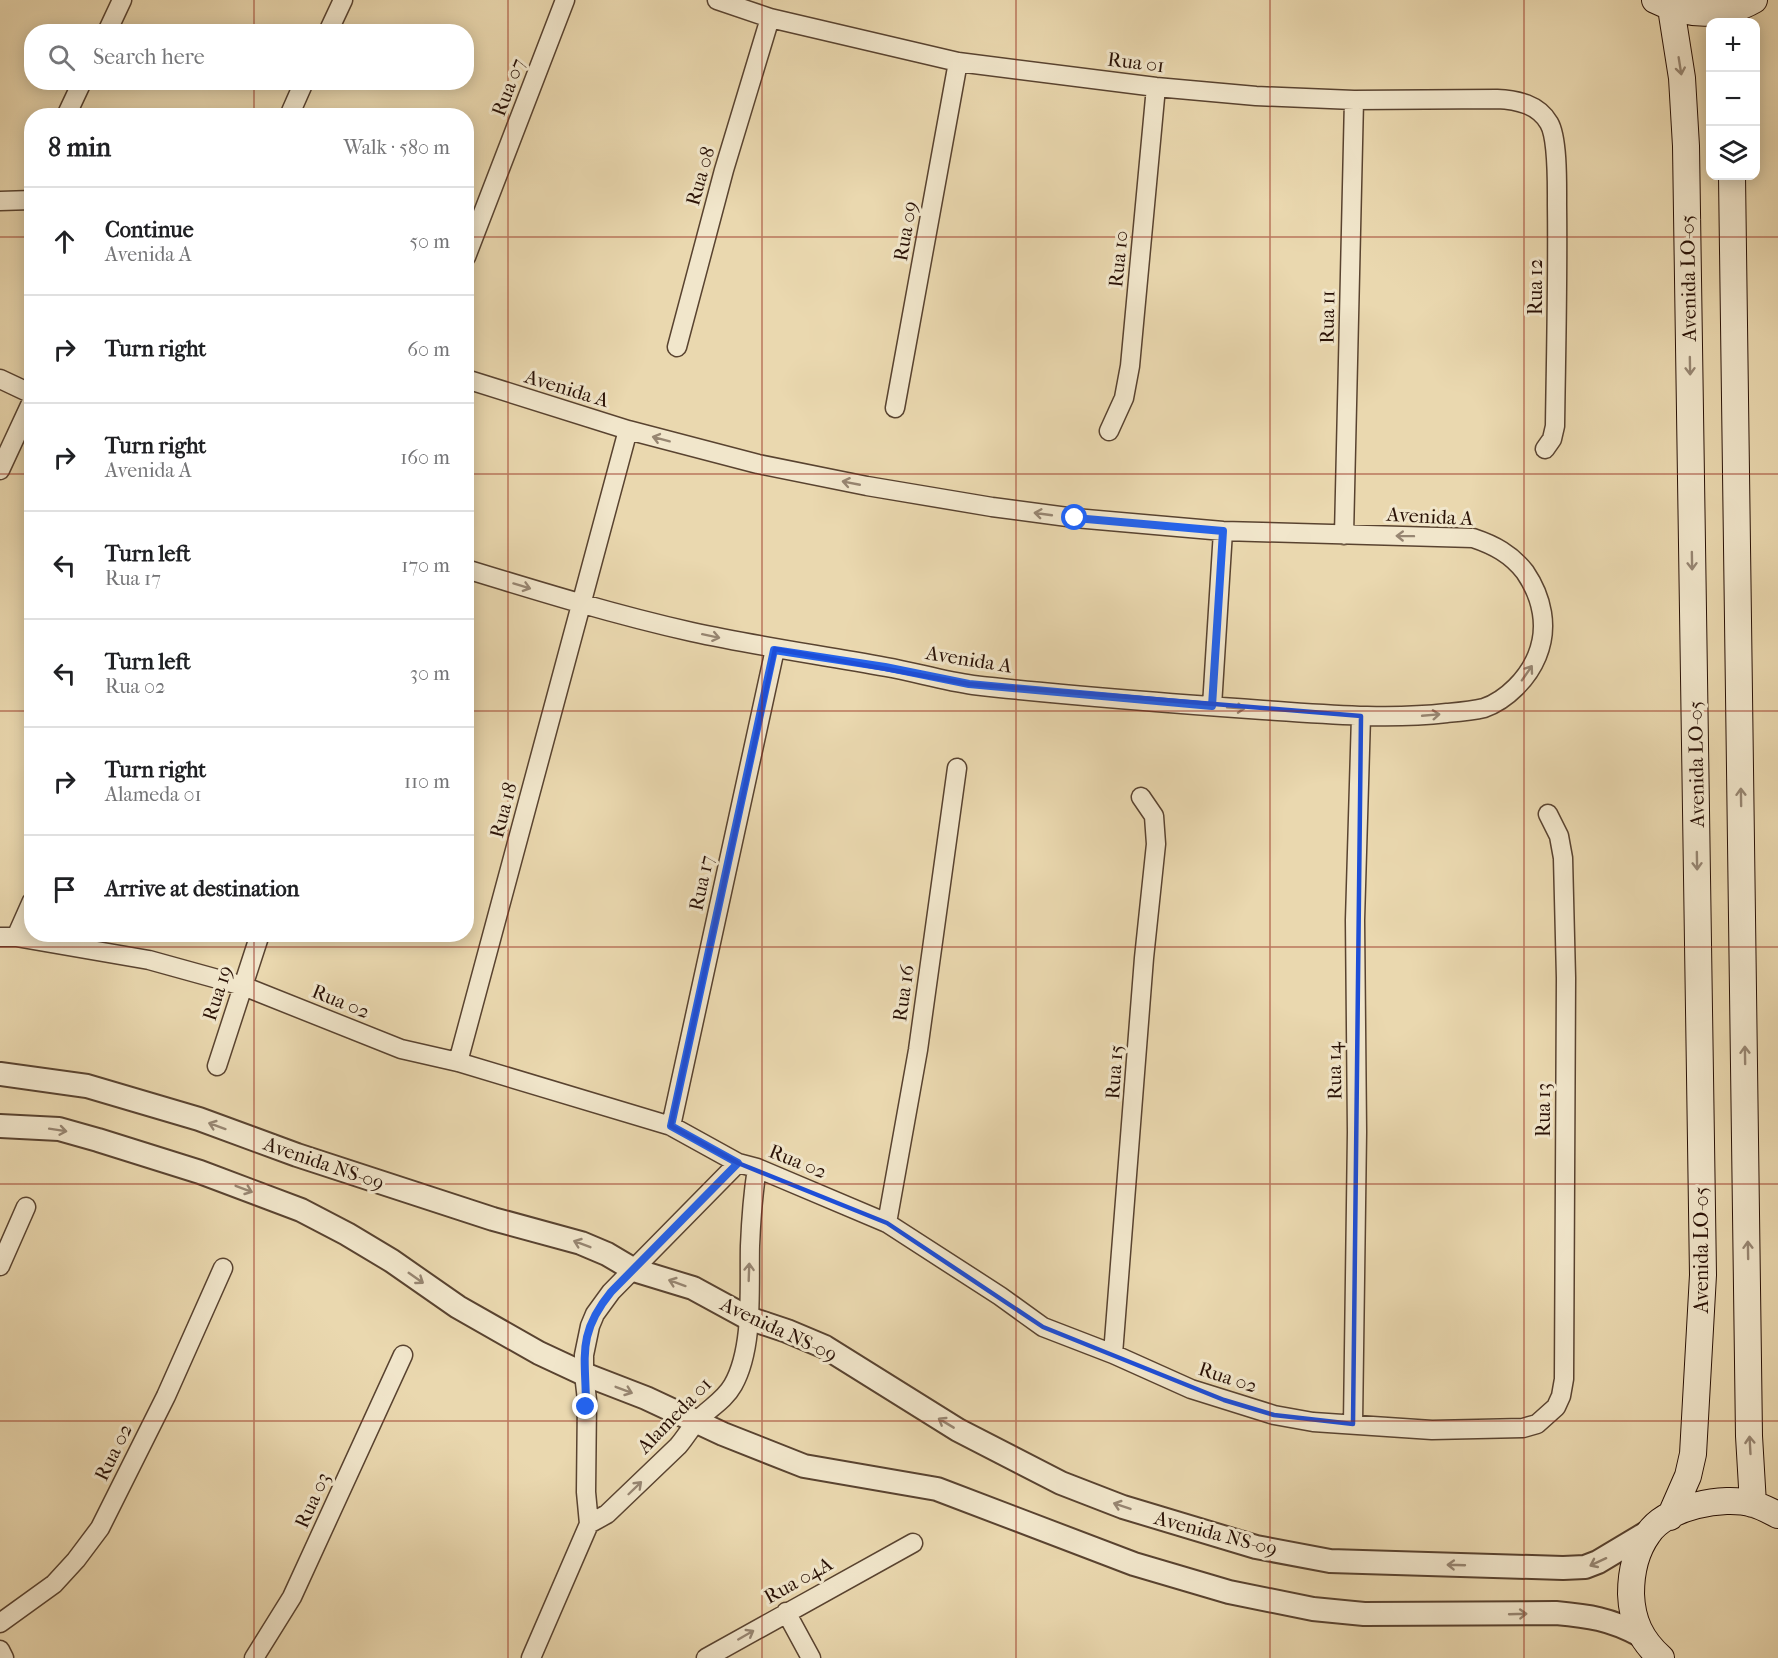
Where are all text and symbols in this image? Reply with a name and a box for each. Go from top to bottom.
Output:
map controls [1706,18,1760,180]
button: + [1706,18,1760,72]
search box [24,24,474,90]
icon: search [45,41,78,74]
text: Search here [93,44,205,70]
street label: Rua 01 [1106,48,1166,77]
street label: Rua 07 [487,55,530,119]
one-way arrow [1674,56,1685,75]
button: − [1706,72,1760,126]
button: layers [1706,126,1760,180]
text: 8 min [48,132,111,163]
text: Walk · 580 m [343,136,450,159]
street label: Rua 08 [681,144,720,208]
street label: Rua 09 [889,199,922,263]
street label: Avenida LO-05 [1676,215,1701,342]
text: Continue [105,217,194,243]
icon: ahead [48,225,81,258]
street label: Rua 10 [1104,229,1133,289]
text: 50 m [409,230,450,253]
text: Avenida A [105,243,192,266]
street label: Rua 12 [1524,259,1547,315]
street label: Rua 11 [1316,290,1339,344]
icon: right [48,333,81,366]
text: Turn right [105,336,206,362]
text: 60 m [407,338,450,361]
one-way arrow [1684,355,1695,375]
street label: Avenida A [521,364,613,412]
text: Turn right [105,433,206,459]
one-way arrow [652,433,671,444]
icon: right [48,441,81,474]
text: 160 m [400,446,450,469]
text: Avenida A [105,459,192,482]
one-way arrow [841,477,861,488]
street label: Avenida A [1385,503,1475,530]
route start [1061,504,1087,530]
one-way arrow [1034,508,1053,519]
one-way arrow [1396,530,1416,542]
text: Turn left [105,541,191,567]
icon: left [48,549,81,582]
one-way arrow [1686,550,1698,570]
text: 170 m [401,554,450,577]
text: Rua 17 [105,567,161,590]
one-way arrow [512,581,531,592]
one-way arrow [701,631,720,642]
street label: Avenida A [923,641,1015,678]
text: Turn left [105,649,191,675]
icon: left [48,657,81,690]
text: 30 m [410,662,450,685]
one-way arrow [1521,665,1533,681]
text: Rua 02 [105,675,165,698]
street label: Avenida LO-05 [1684,701,1709,828]
one-way arrow [1226,703,1246,714]
one-way arrow [1420,709,1440,720]
text: Turn right [105,757,206,783]
icon: right [48,765,81,798]
text: 110 m [404,770,450,793]
street label: Rua 18 [485,780,522,840]
text: Alameda 01 [105,783,202,806]
one-way arrow [1735,788,1747,808]
one-way arrow [1691,850,1703,870]
street label: Rua 17 [684,853,719,913]
icon: arrive [48,873,81,906]
text: Arrive at destination [105,876,299,902]
street label: Rua 19 [198,963,237,1024]
street label: Rua 16 [888,963,919,1023]
street label: Rua 02 [309,979,373,1023]
street label: Rua 14 [1322,1041,1347,1100]
street label: Rua 15 [1101,1044,1128,1100]
one-way arrow [1739,1046,1751,1066]
street label: Rua 13 [1532,1083,1555,1137]
one-way arrow [208,1119,227,1130]
one-way arrow [48,1125,68,1136]
street label: Avenida NS-09 [260,1132,387,1195]
street label: Rua 02 [766,1139,830,1183]
one-way arrow [234,1184,253,1195]
street label: Avenida LO-05 [1690,1187,1713,1314]
one-way arrow [573,1238,592,1249]
one-way arrow [1742,1241,1754,1261]
one-way arrow [744,1263,755,1283]
one-way arrow [408,1272,424,1284]
one-way arrow [668,1276,687,1287]
street label: Avenida NS-09 [716,1292,841,1366]
street label: Rua 02 [1196,1357,1260,1398]
street label: Alameda 01 [632,1373,716,1459]
one-way arrow [615,1385,633,1396]
route end [572,1393,598,1419]
one-way arrow [938,1417,955,1429]
street label: Rua 02 [90,1420,137,1484]
one-way arrow [1744,1436,1755,1456]
street label: Rua 03 [290,1469,335,1532]
one-way arrow [627,1481,642,1495]
one-way arrow [1113,1500,1132,1511]
street label: Avenida NS-09 [1151,1506,1280,1561]
street label: Rua 04A [760,1552,837,1609]
one-way arrow [1589,1556,1607,1568]
one-way arrow [1447,1559,1467,1571]
one-way arrow [1507,1609,1527,1620]
one-way arrow [736,1629,754,1640]

